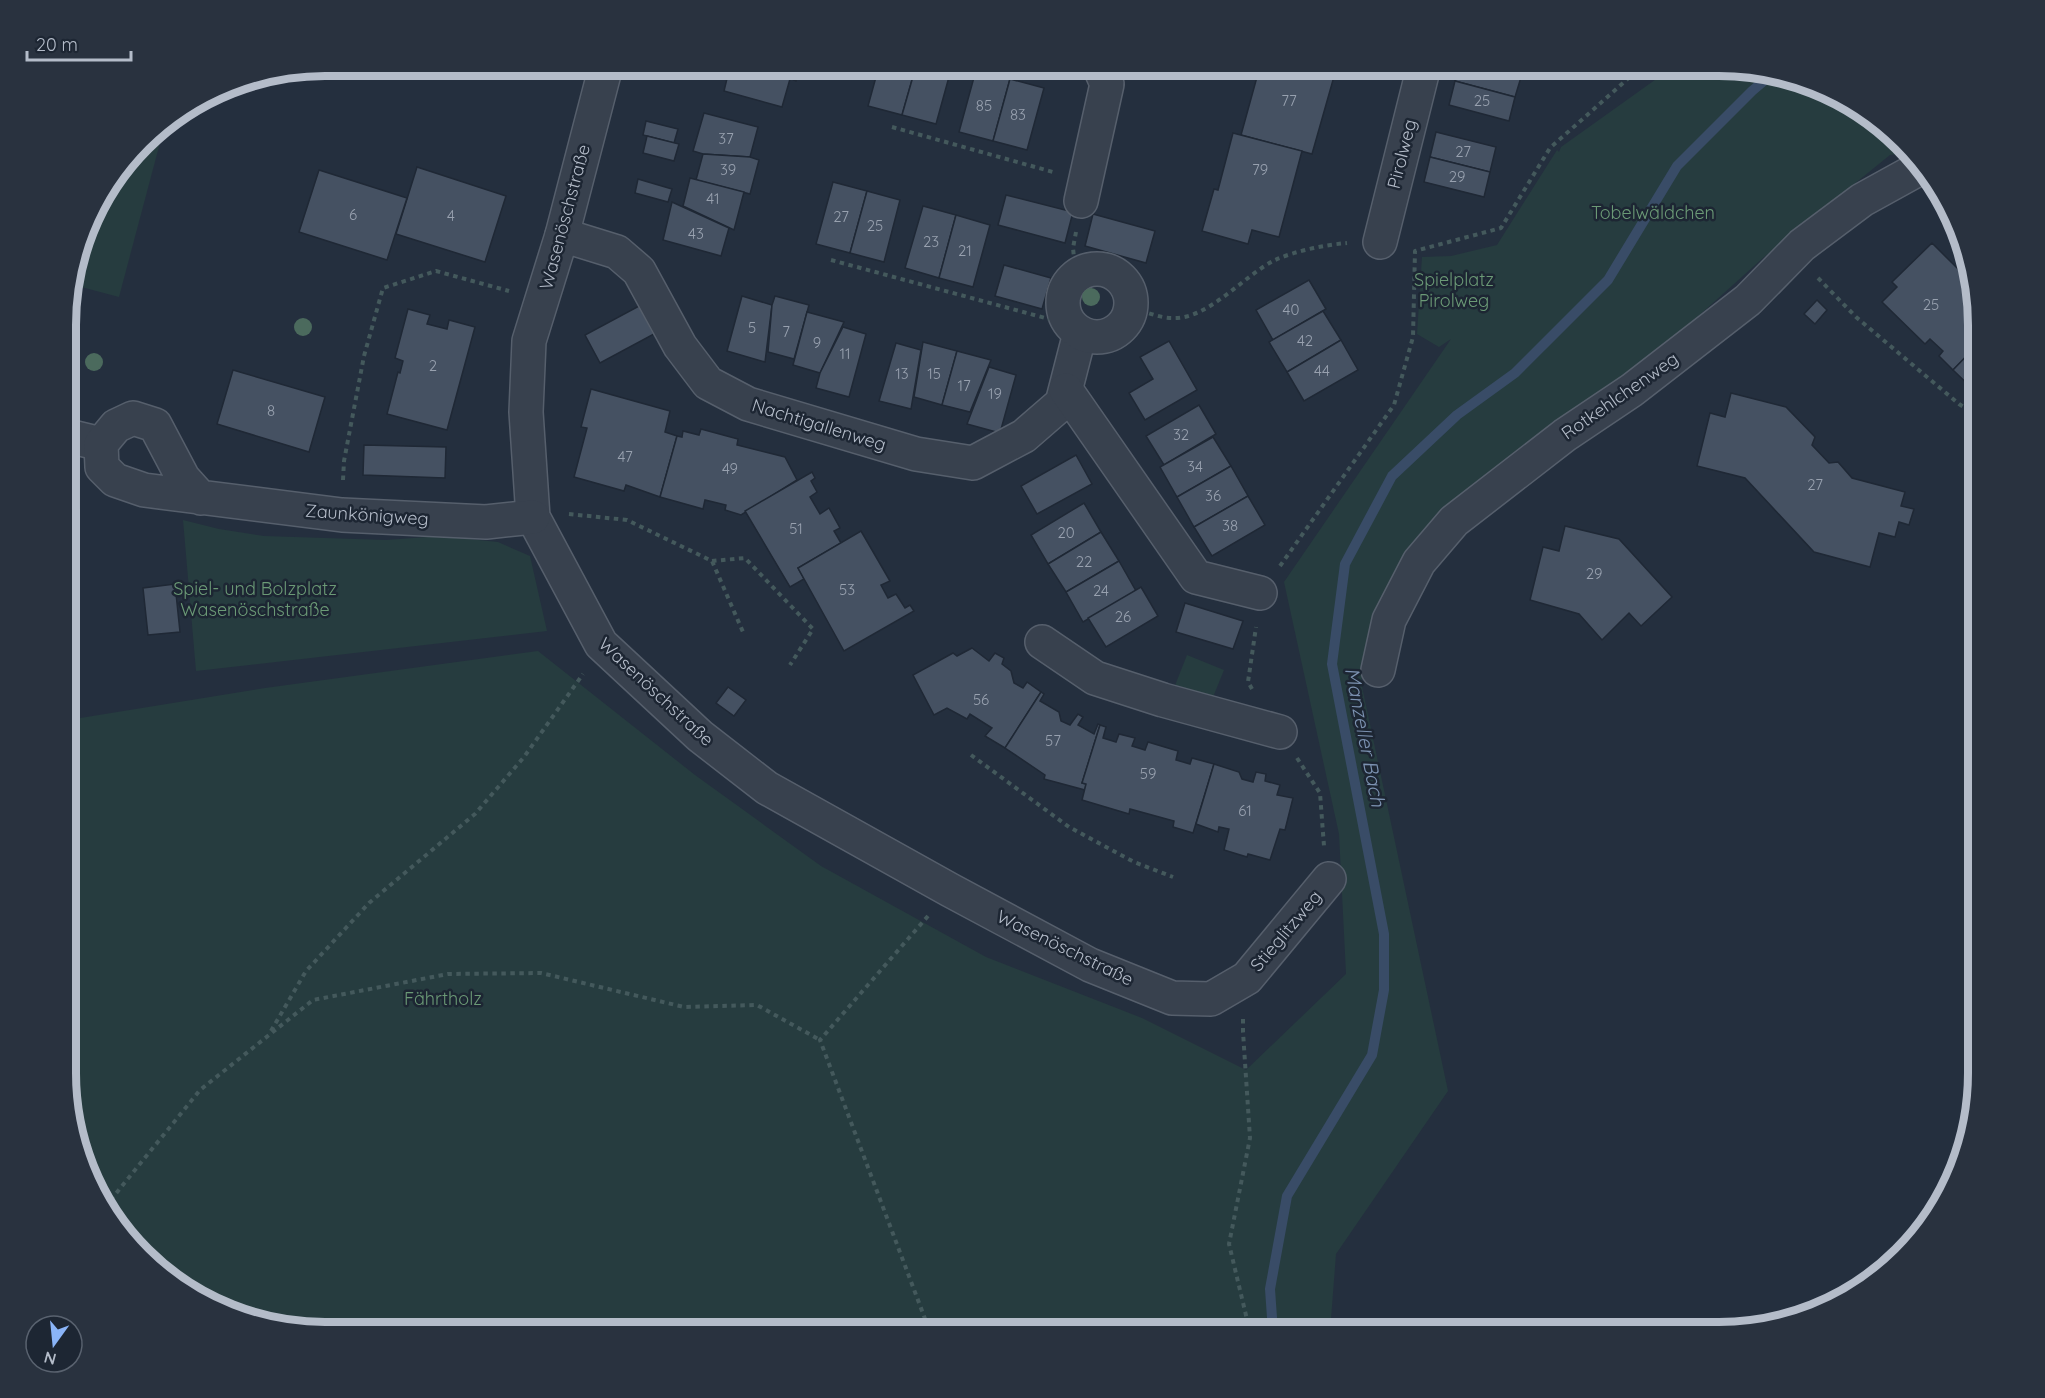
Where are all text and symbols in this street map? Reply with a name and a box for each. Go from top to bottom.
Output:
scale bar [27,24,130,62]
text: 20 m [36,33,78,56]
house number: 77 [1281,91,1297,110]
house number: 25 [1474,91,1490,110]
house number: 85 [976,96,992,115]
house number: 83 [1010,105,1026,124]
street label: Pirolweg [1382,117,1421,191]
house number: 37 [718,129,734,148]
street label: Wasenöschstraße [534,142,595,292]
house number: 27 [1455,142,1471,161]
house number: 39 [720,160,736,179]
house number: 79 [1252,160,1268,179]
house number: 29 [1449,167,1465,186]
house number: 41 [706,189,720,208]
park label: Tobelwäldchen [1591,201,1715,224]
house number: 6 [349,205,357,224]
house number: 4 [447,206,455,225]
house number: 27 [833,207,849,226]
house number: 25 [867,216,883,235]
house number: 43 [688,224,704,243]
house number: 23 [923,232,939,251]
house number: 21 [958,241,972,260]
park label: Spielplatz Pirolweg [1414,268,1494,312]
house number: 25 [1923,295,1939,314]
house number: 40 [1283,300,1299,319]
house number: 5 [748,318,756,337]
house number: 7 [782,322,790,341]
house number: 42 [1297,331,1313,350]
house number: 9 [813,333,821,352]
house number: 11 [839,344,851,363]
street label: Rotkehlchenweg [1557,347,1683,444]
house number: 2 [429,356,437,375]
house number: 44 [1314,361,1330,380]
house number: 13 [895,364,909,383]
house number: 15 [927,364,941,383]
house number: 17 [957,376,971,395]
house number: 19 [988,384,1002,403]
street label: Nachtigallenweg [749,393,889,456]
house number: 8 [267,401,275,420]
house number: 32 [1173,425,1189,444]
house number: 47 [617,447,633,466]
house number: 34 [1187,457,1203,476]
house number: 49 [722,459,738,478]
house number: 27 [1807,475,1823,494]
house number: 36 [1205,486,1221,505]
street label: Zaunkönigweg [304,499,430,530]
house number: 38 [1222,516,1238,535]
house number: 51 [789,519,803,538]
house number: 20 [1057,523,1075,542]
house number: 22 [1076,552,1092,571]
house number: 29 [1586,564,1602,583]
park label: Spiel- und Bolzplatz Wasenöschstraße [173,577,337,621]
house number: 53 [839,580,855,599]
house number: 24 [1093,581,1109,600]
house number: 26 [1115,607,1131,626]
street label: Wasenöschstraße [594,632,719,751]
water label: Manzeller Bach [1340,665,1391,809]
house number: 56 [973,690,989,709]
house number: 57 [1045,731,1061,750]
house number: 59 [1140,764,1156,783]
house number: 61 [1238,801,1252,820]
street label: Stieglitzweg [1245,885,1326,976]
street label: Wasenöschstraße [993,904,1137,991]
park label: Fährtholz [404,987,482,1010]
north arrow [24,1314,84,1374]
text: N [42,1347,58,1370]

